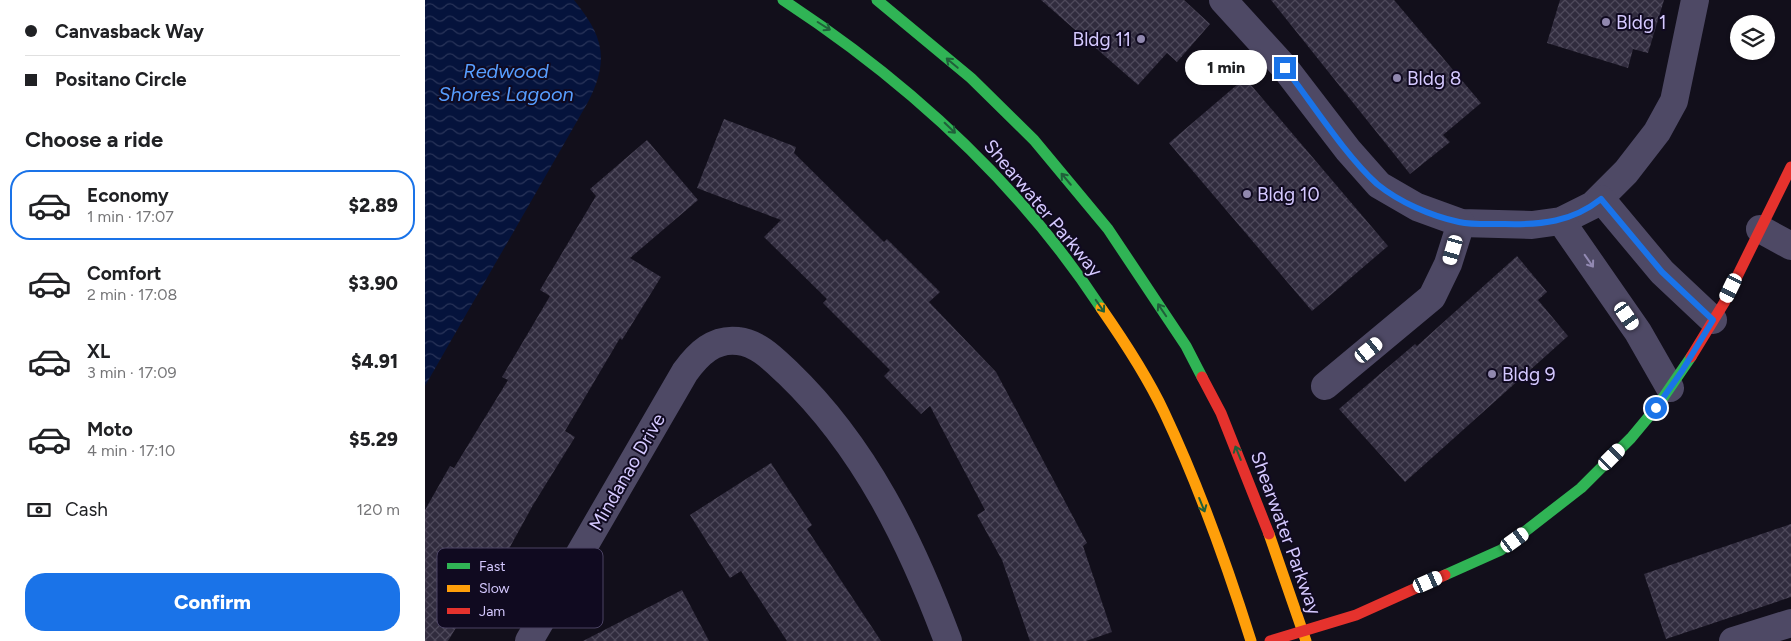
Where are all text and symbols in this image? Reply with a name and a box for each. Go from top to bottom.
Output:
place label: Bldg 1 [1616,11,1667,34]
map controls [1730,15,1775,60]
button: layers [1730,15,1775,60]
marker: Bldg 1 [1600,16,1612,28]
text: Canvasback Way [55,20,204,43]
one-way arrow [817,21,831,31]
place label: Bldg 11 [1073,28,1131,51]
marker: Bldg 11 [1135,33,1147,45]
callout: 1 min [1185,50,1267,86]
one-way arrow [946,57,959,68]
route end [1274,57,1296,79]
text: 1 min [1207,58,1245,77]
water label: Redwood Shores Lagoon [438,59,574,106]
place label: Bldg 8 [1407,67,1461,90]
text: Positano Circle [55,68,187,91]
marker: Bldg 8 [1391,72,1403,84]
one-way arrow [944,122,957,134]
text: Choose a ride [25,126,163,153]
street label: Shearwater Parkway [979,135,1107,281]
one-way arrow [1060,172,1072,185]
icon: car [27,183,72,228]
place label: Bldg 10 [1257,183,1320,206]
text: Economy [87,184,169,207]
marker: Bldg 10 [1241,188,1253,200]
text: $2.89 [349,194,398,217]
text: 1 min · 17:07 [87,207,174,226]
car [1441,234,1464,266]
one-way arrow [1584,254,1594,268]
icon: car [27,261,72,306]
text: Comfort [87,262,162,285]
car [1717,271,1744,305]
text: $3.90 [348,272,398,295]
text: 2 min · 17:08 [87,285,177,304]
one-way arrow [1095,299,1105,313]
car [1612,299,1641,333]
one-way arrow [1157,303,1167,317]
car [1352,335,1385,365]
icon: car [27,339,72,384]
text: XL [87,340,110,363]
text: $4.91 [351,350,398,373]
text: 3 min · 17:09 [87,363,176,382]
place label: Bldg 9 [1502,363,1556,386]
marker: Bldg 9 [1486,368,1498,380]
route start [1645,397,1667,419]
street label: Mindanao Drive [584,409,670,535]
icon: car [27,417,72,462]
text: Moto [87,418,133,441]
text: $5.29 [349,428,398,451]
text: 4 min · 17:10 [87,441,175,460]
car [1596,441,1627,473]
one-way arrow [1232,446,1242,461]
street label: Shearwater Parkway [1246,448,1326,618]
icon: cash [25,496,53,524]
one-way arrow [1198,497,1207,512]
text: Cash [65,498,108,521]
text: 120 m [357,500,400,519]
car [1498,525,1531,555]
legend [437,548,603,628]
text: Fast [479,558,505,575]
car [1411,569,1444,595]
button: Confirm [25,573,400,631]
text: Slow [479,580,510,597]
text: Jam [479,603,505,620]

